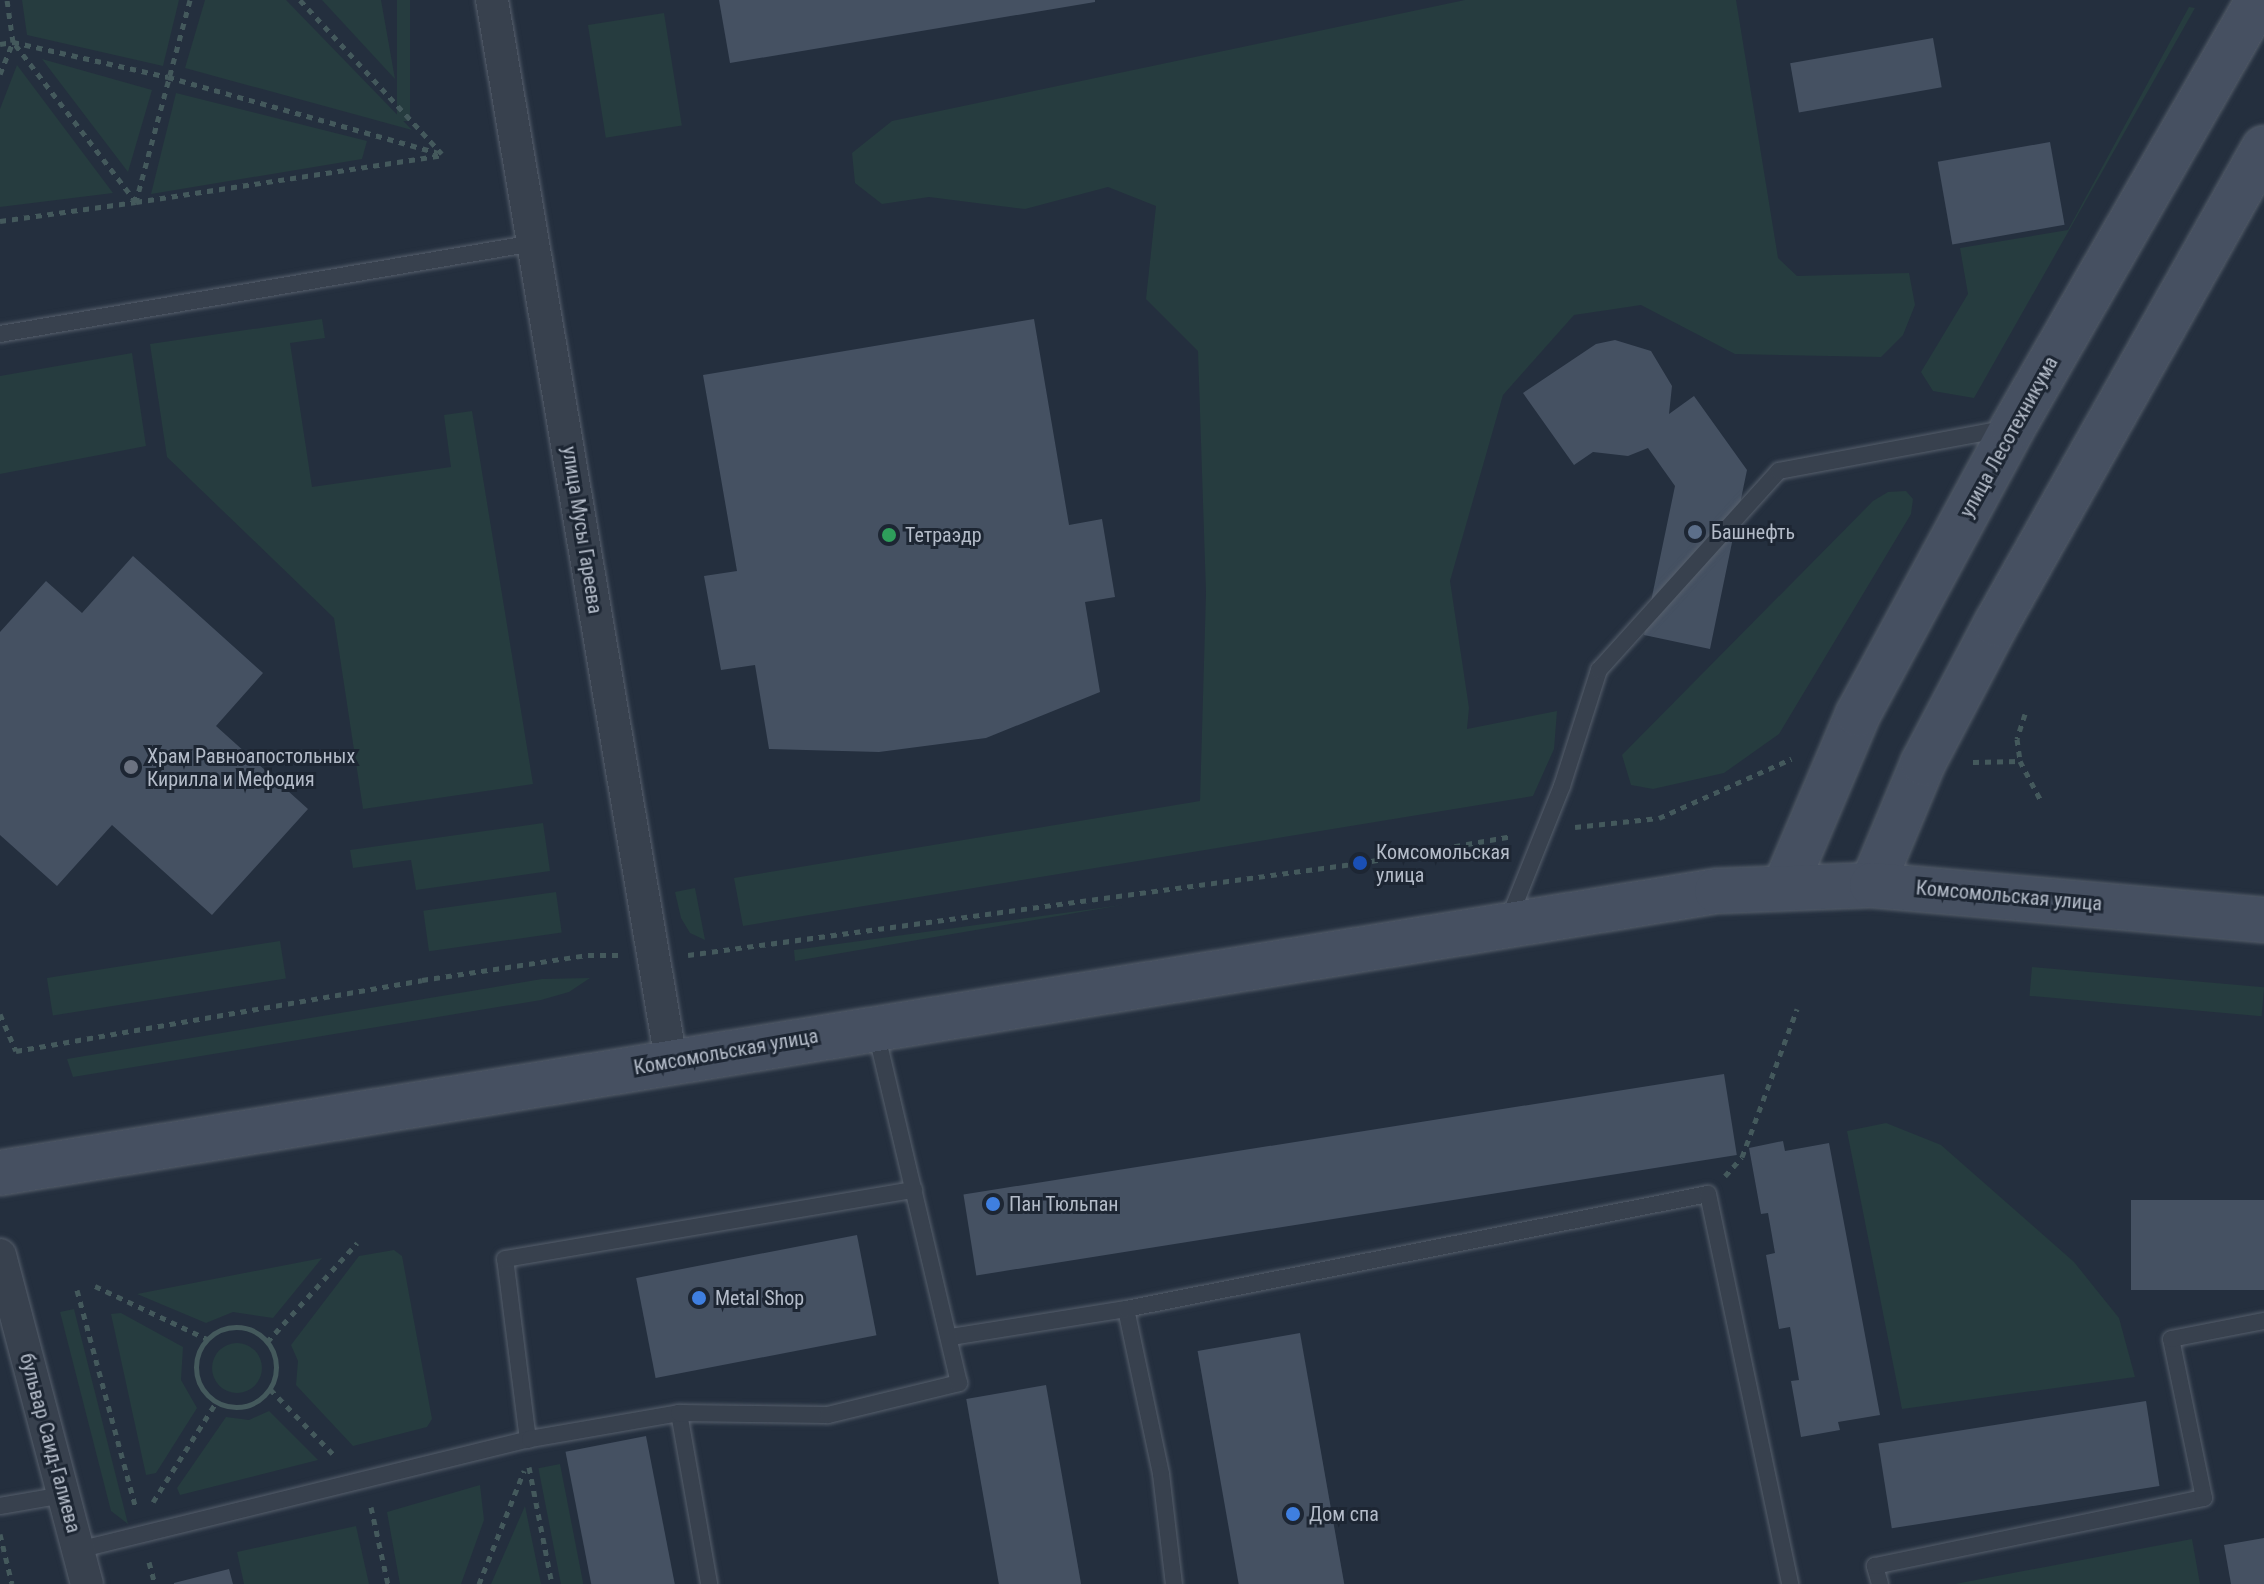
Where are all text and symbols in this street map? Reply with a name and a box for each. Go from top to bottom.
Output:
street label: улица Лесотехникума [1955,352,2063,522]
street label: улица Мусы Гареева [557,445,607,615]
place label: Башнефть [1711,520,1795,544]
place label: Тетраэдр [905,523,982,547]
marker: Башнефть [1686,523,1704,541]
marker: Тетраэдр [880,526,898,544]
place label: Храм Равноапостольных Кирилла и Мефодия [147,744,355,791]
marker: Храм Равноапостольных Кирилла и Мефодия [122,758,140,776]
place label: Комсомольская улица [1376,840,1510,887]
marker: Комсомольская улица [1351,854,1369,872]
street label: Комсомольская улица [1915,876,2103,916]
street label: Комсомольская улица [632,1024,820,1080]
place label: Пан Тюльпан [1009,1192,1119,1216]
marker: Пан Тюльпан [984,1195,1002,1213]
place label: Metal Shop [715,1286,804,1310]
marker: Metal Shop [690,1289,708,1307]
street label: бульвар Саид-Галиева [14,1351,86,1535]
place label: Дом спа [1309,1502,1379,1526]
marker: Дом спа [1284,1505,1302,1523]

